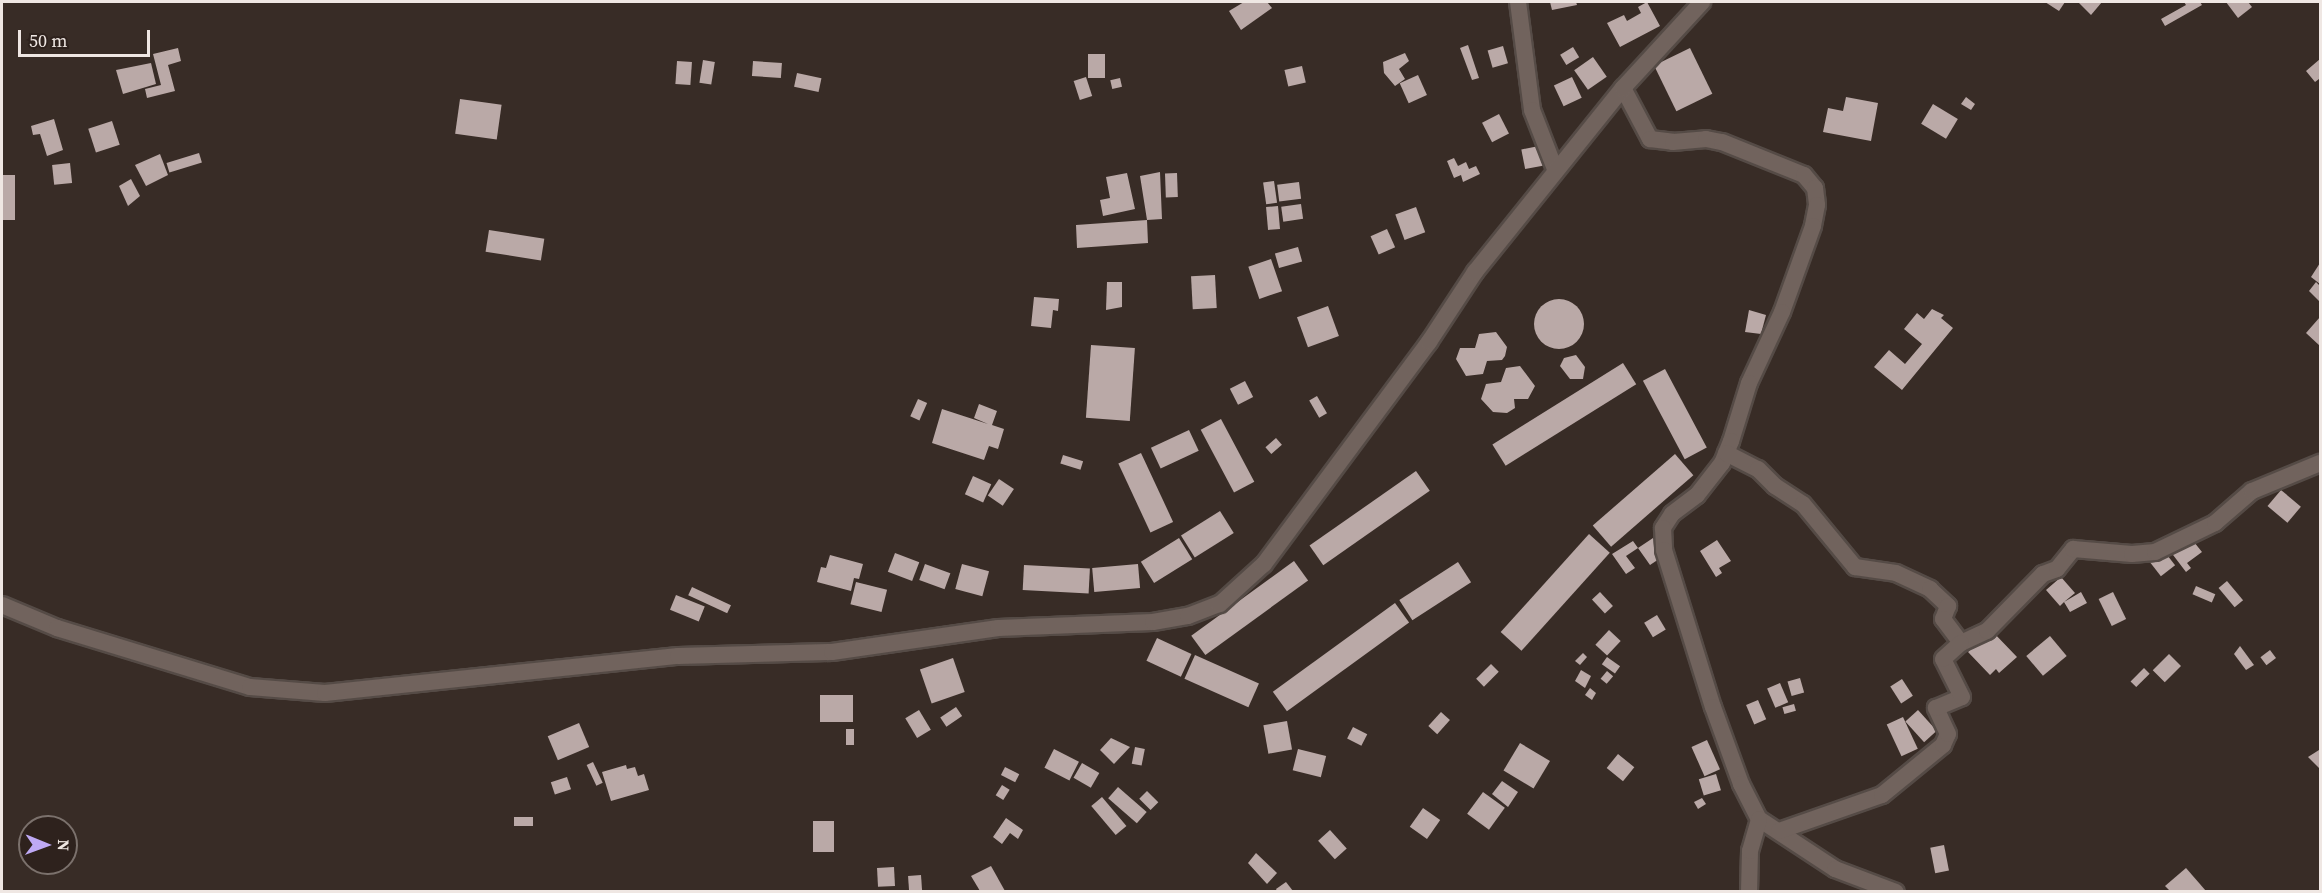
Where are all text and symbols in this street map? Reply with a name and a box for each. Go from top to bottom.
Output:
scale bar [21,18,153,56]
text: 50 m [29,28,67,53]
north arrow [18,815,78,875]
text: N [53,839,75,851]

